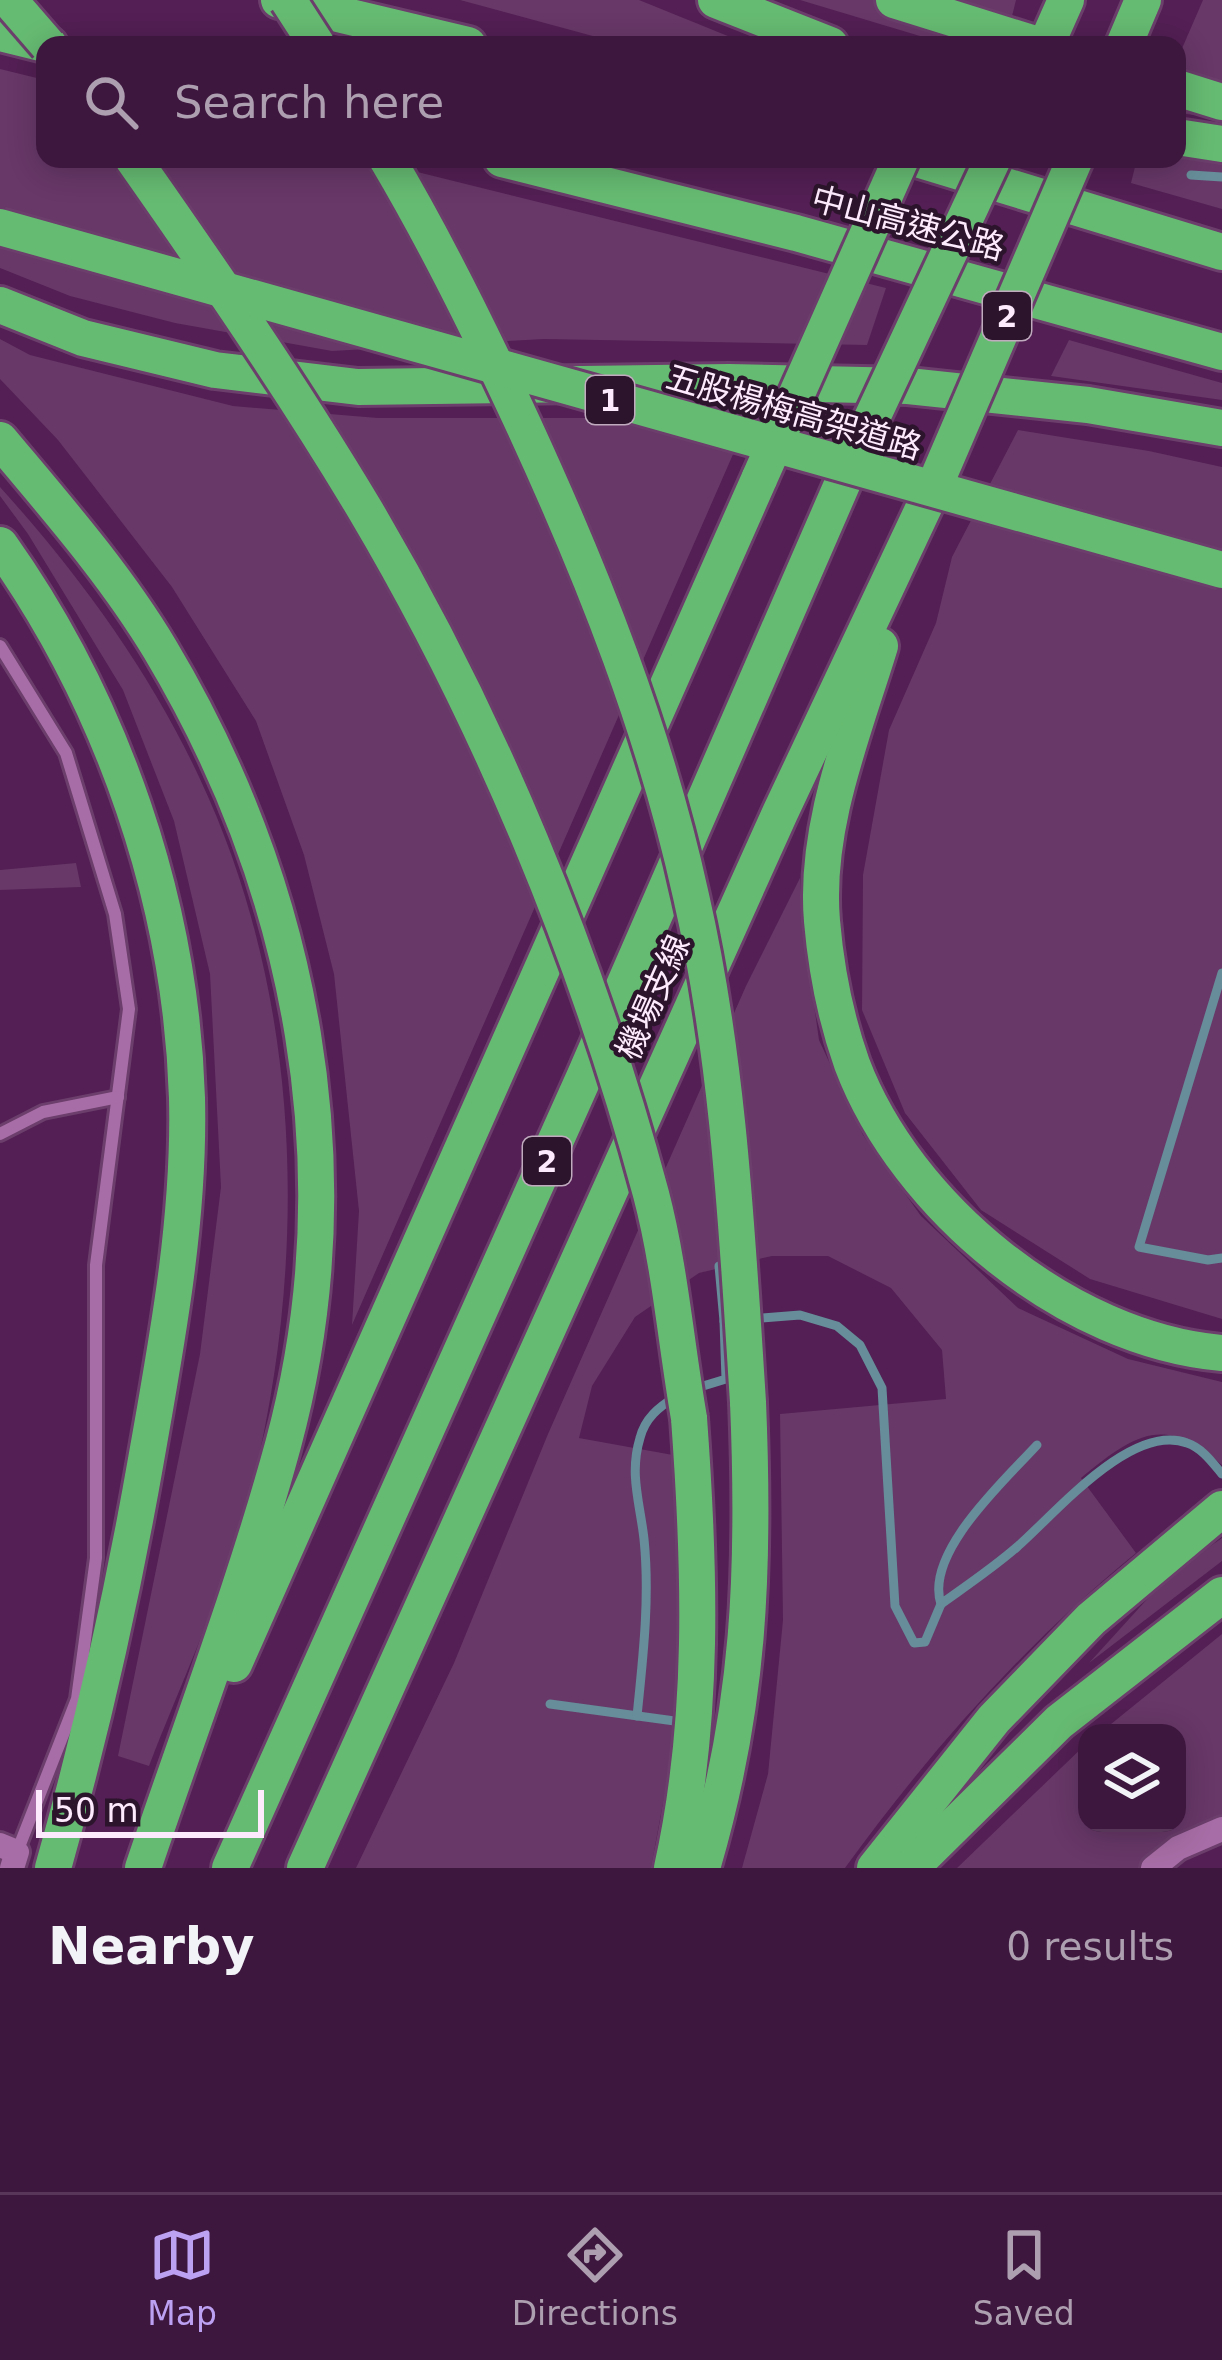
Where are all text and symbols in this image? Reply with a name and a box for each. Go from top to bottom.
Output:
search box [36,36,1186,168]
icon: search [78,69,144,135]
text: Search here [174,76,444,129]
street label: 中山高速公路 [807,179,1009,267]
road number: 2 [983,292,1031,340]
street label: 五股楊梅高架道路 [662,357,926,467]
road number: 1 [586,376,634,424]
street label: 機場支線 [608,929,698,1065]
road number: 2 [523,1137,571,1185]
map controls [1078,1724,1186,1832]
button: layers [1078,1724,1186,1832]
scale bar [36,1784,264,1837]
text: 50 m [54,1791,139,1830]
text: Nearby [48,1917,255,1976]
text: 0 results [1006,1924,1174,1969]
tab: Map [147,2222,217,2333]
tab: Directions [512,2222,678,2333]
tab: Saved [973,2222,1075,2333]

